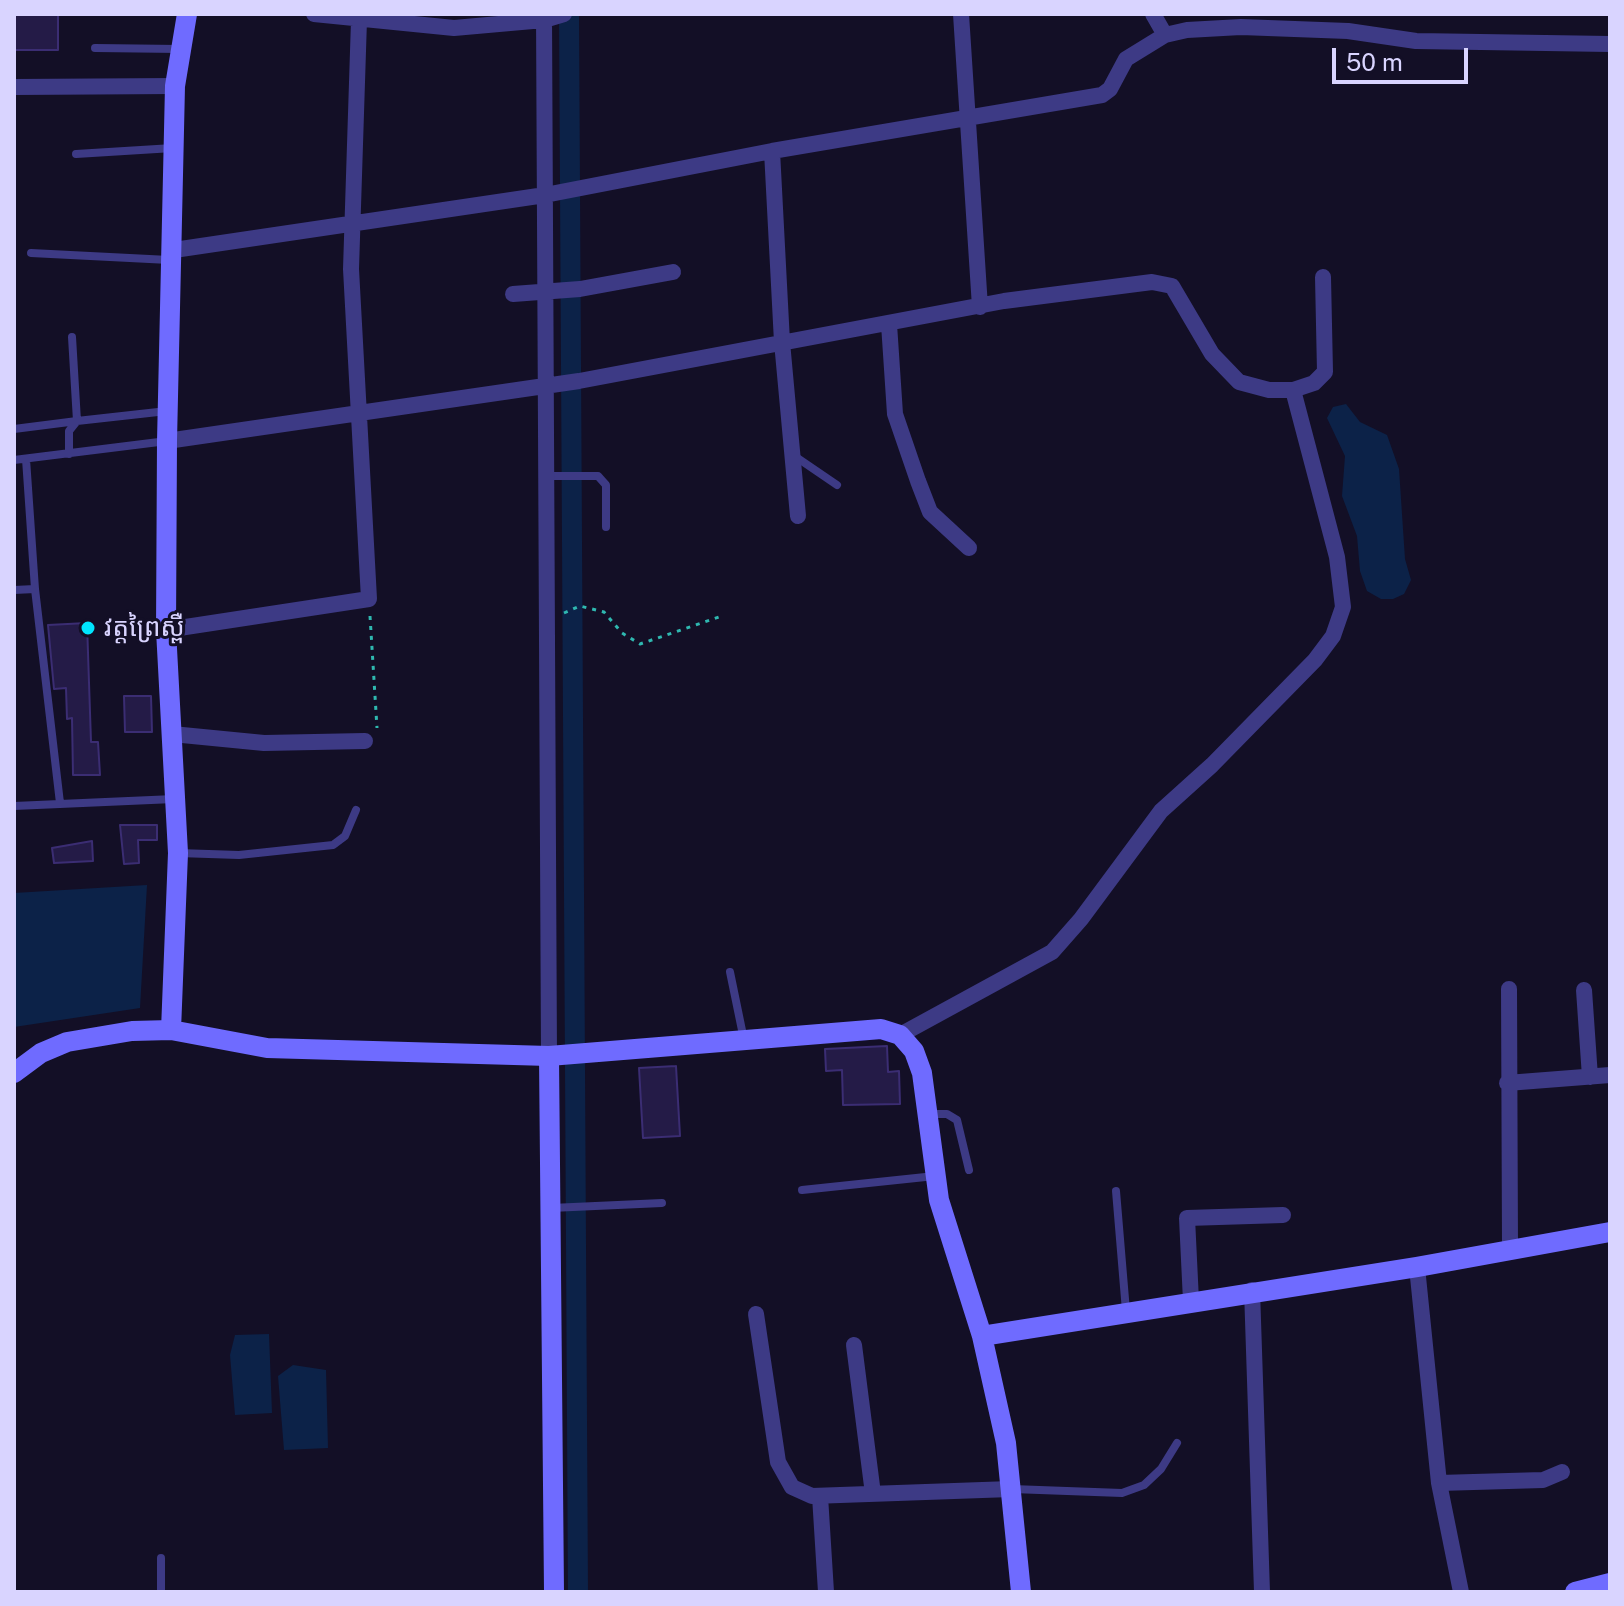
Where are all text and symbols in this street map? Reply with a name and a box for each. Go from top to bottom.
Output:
scale bar [1336,32,1472,82]
text: 50 m [1346,48,1403,76]
place label: វត្តព្រៃស្ពឺ [104,612,185,644]
marker: វត្តព្រៃស្ពឺ [79,619,97,637]

